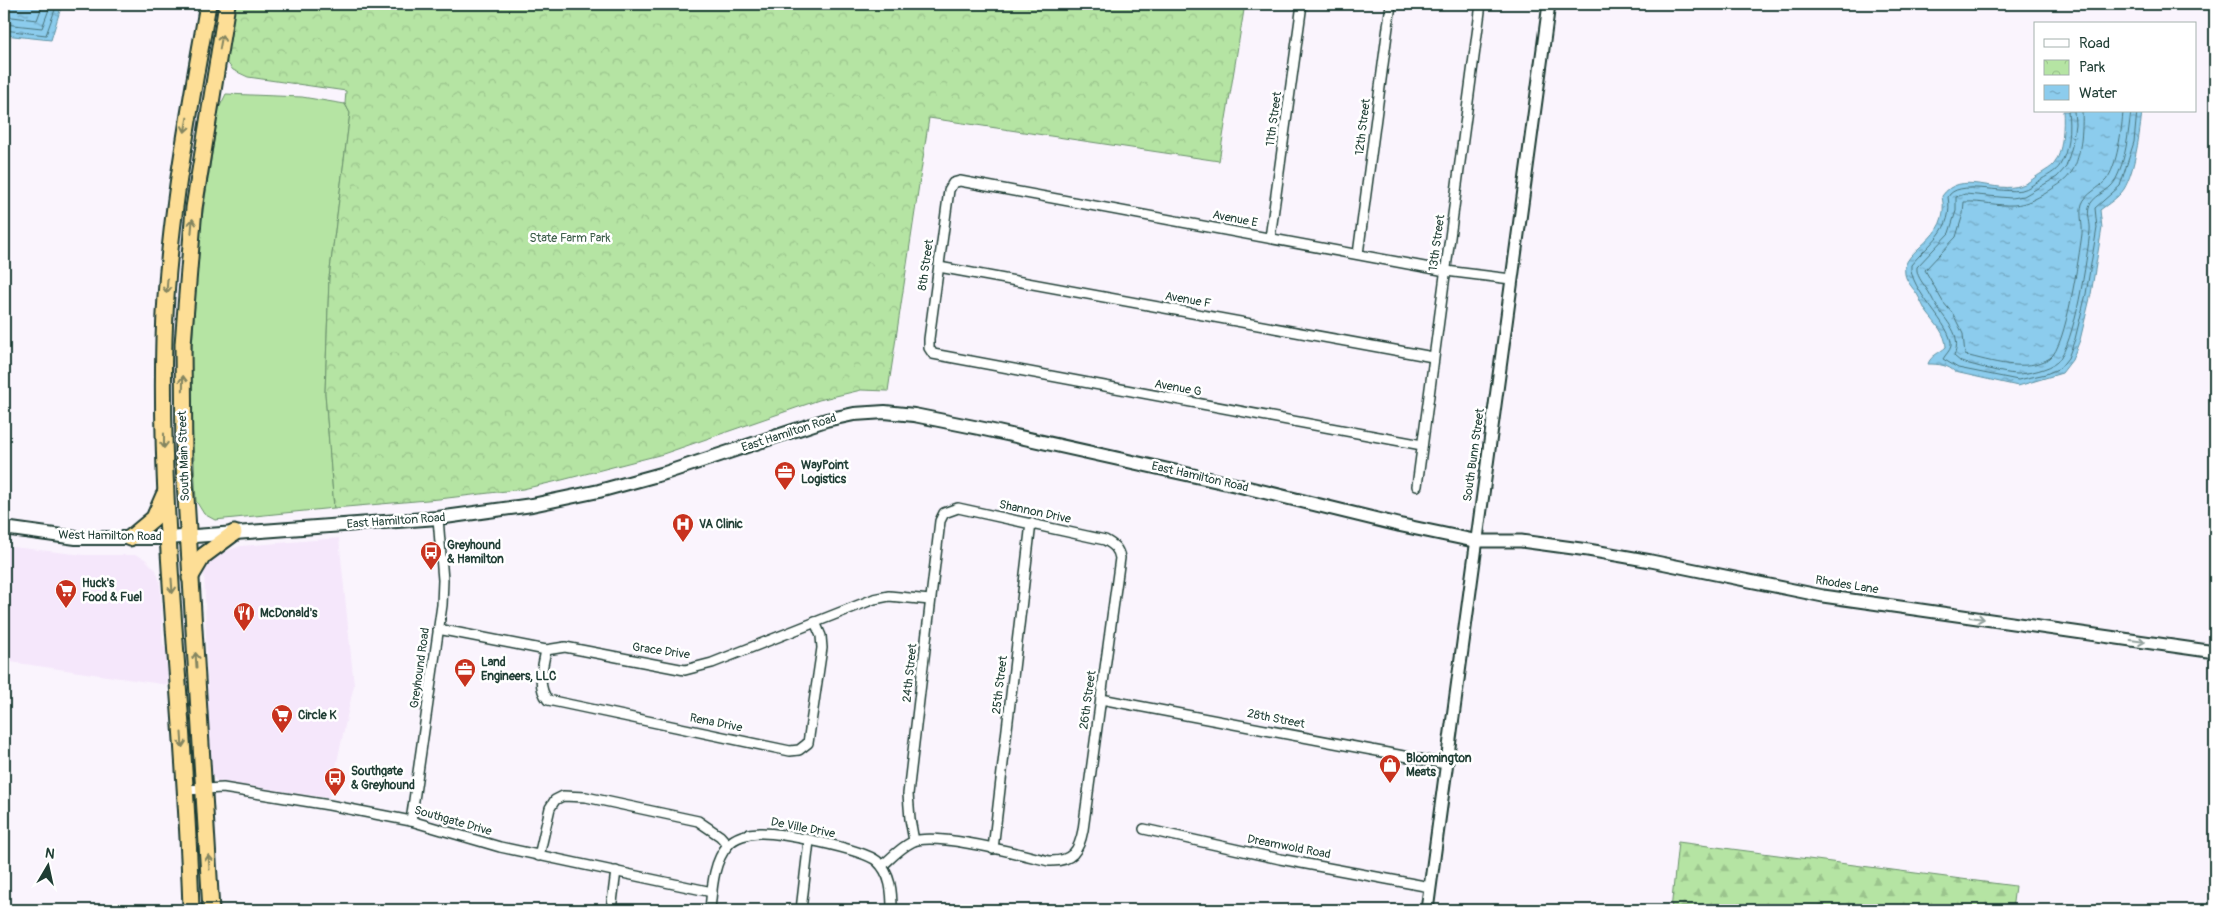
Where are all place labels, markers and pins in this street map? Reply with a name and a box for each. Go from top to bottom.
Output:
place label: WayPoint Logistics [801,458,850,487]
office icon: WayPoint Logistics [773,460,797,491]
hospital icon: VA Clinic [671,512,695,543]
place label: VA Clinic [699,517,743,532]
place label: Greyhound & Hamilton [447,538,504,567]
bus stop icon: Greyhound & Hamilton [419,540,443,571]
place label: Huck's Food & Fuel [82,576,142,605]
supermarket icon: Huck's Food & Fuel [54,578,78,609]
restaurant icon: McDonald's [232,601,256,632]
place label: McDonald's [260,606,318,621]
place label: Land Engineers, LLC [481,655,557,684]
office icon: Land Engineers, LLC [453,657,477,688]
supermarket icon: Circle K [270,703,294,734]
place label: Circle K [298,708,337,723]
place label: Bloomington Meats [1406,751,1472,780]
shop icon: Bloomington Meats [1378,753,1402,784]
place label: Southgate & Greyhound [351,764,415,793]
bus stop icon: Southgate & Greyhound [323,766,347,797]

